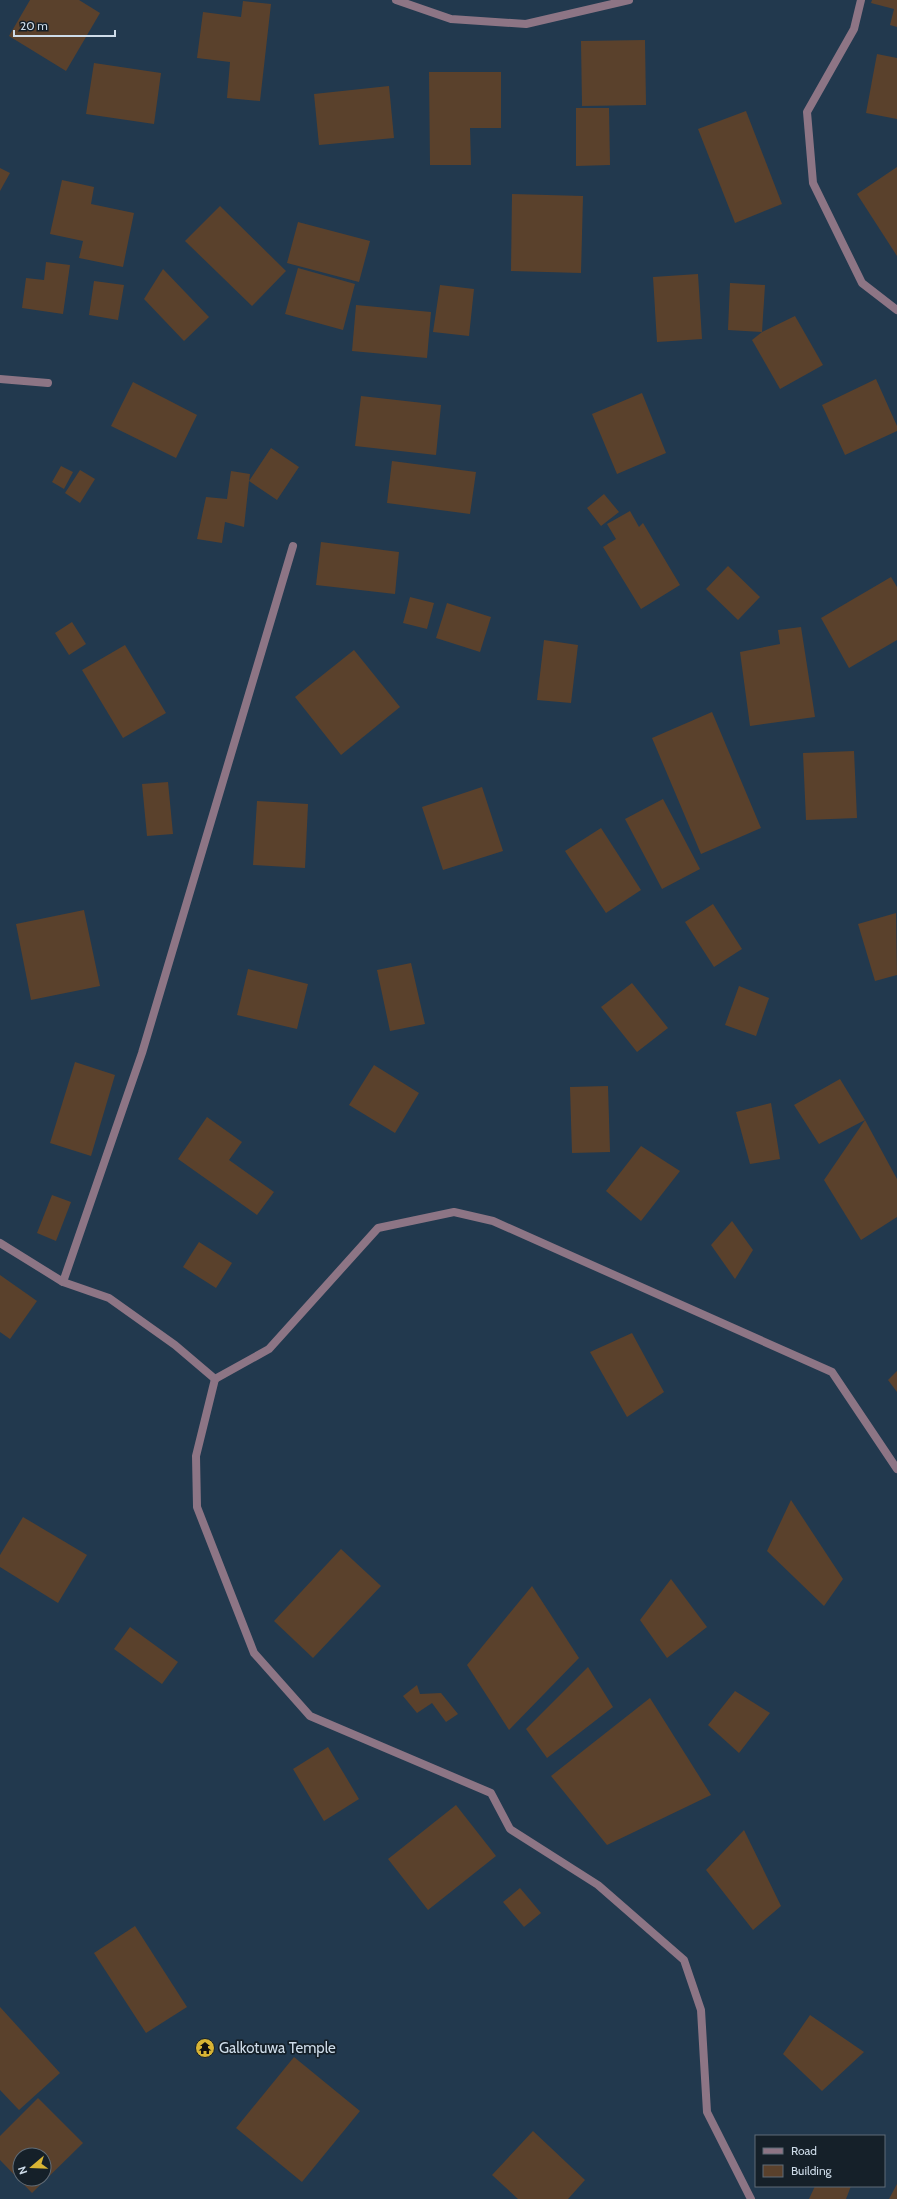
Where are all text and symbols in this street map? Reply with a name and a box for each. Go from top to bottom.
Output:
scale bar [14,12,115,38]
text: 20 m [20,18,48,33]
temple icon: Galkotuwa Temple [194,2037,216,2059]
place label: Galkotuwa Temple [219,2039,336,2057]
legend [755,2135,885,2187]
text: Road [791,2143,817,2158]
north arrow [12,2147,52,2187]
text: Building [791,2163,833,2178]
text: N [15,2164,30,2176]

